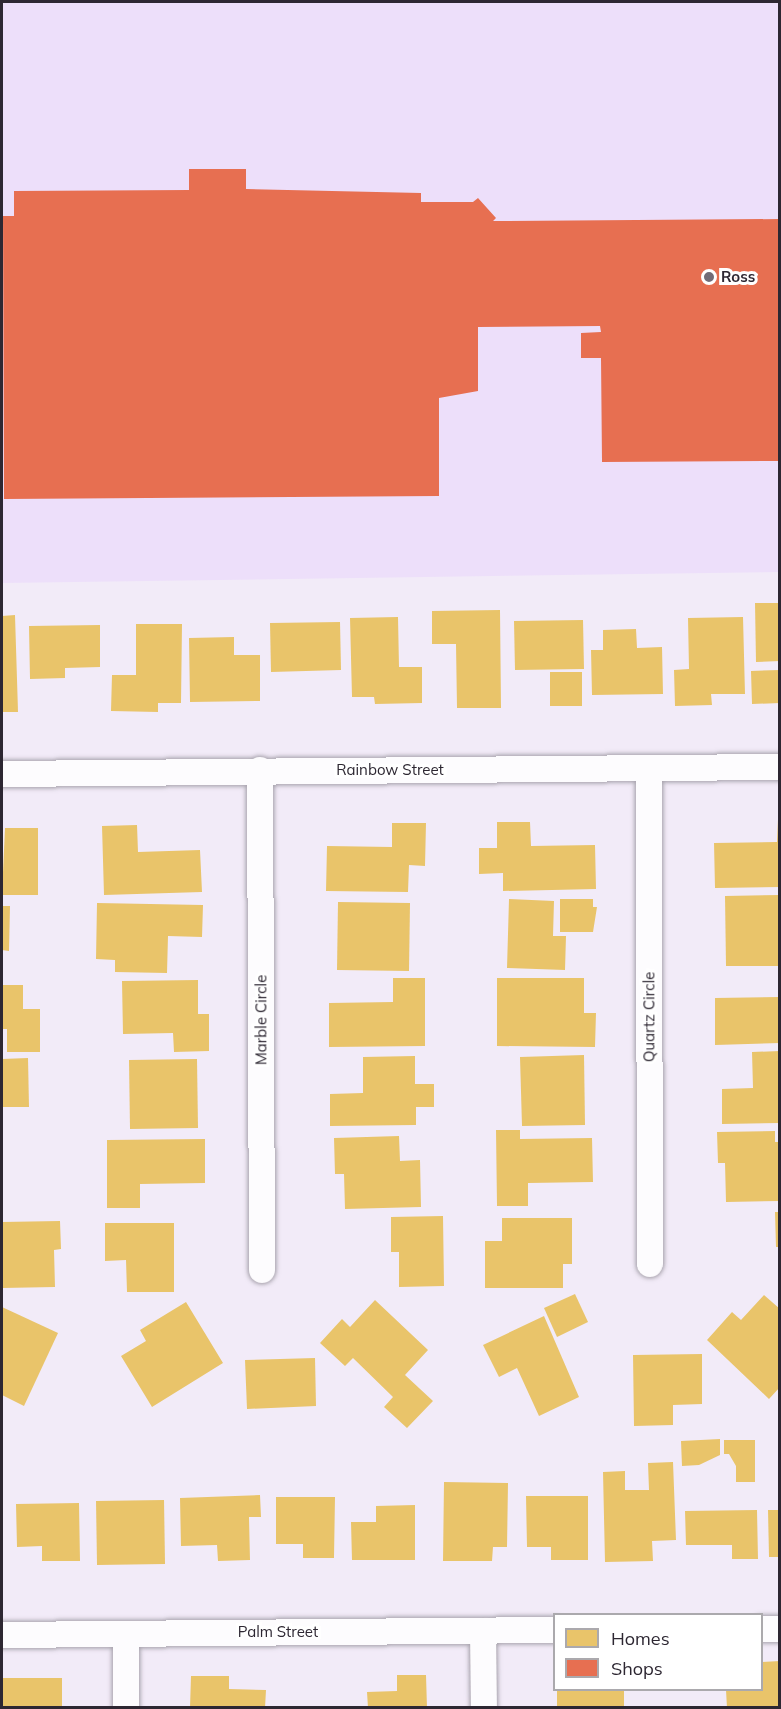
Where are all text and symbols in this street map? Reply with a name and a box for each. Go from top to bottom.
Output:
place label: Ross [721,268,755,286]
marker: Ross [702,270,716,284]
street label: Rainbow Street [336,761,444,779]
street label: Quartz Circle [640,972,658,1062]
street label: Marble Circle [252,975,270,1065]
legend [553,1613,763,1691]
street label: Palm Street [238,1623,318,1641]
text: Homes [611,1627,670,1650]
text: Shops [611,1657,663,1680]

